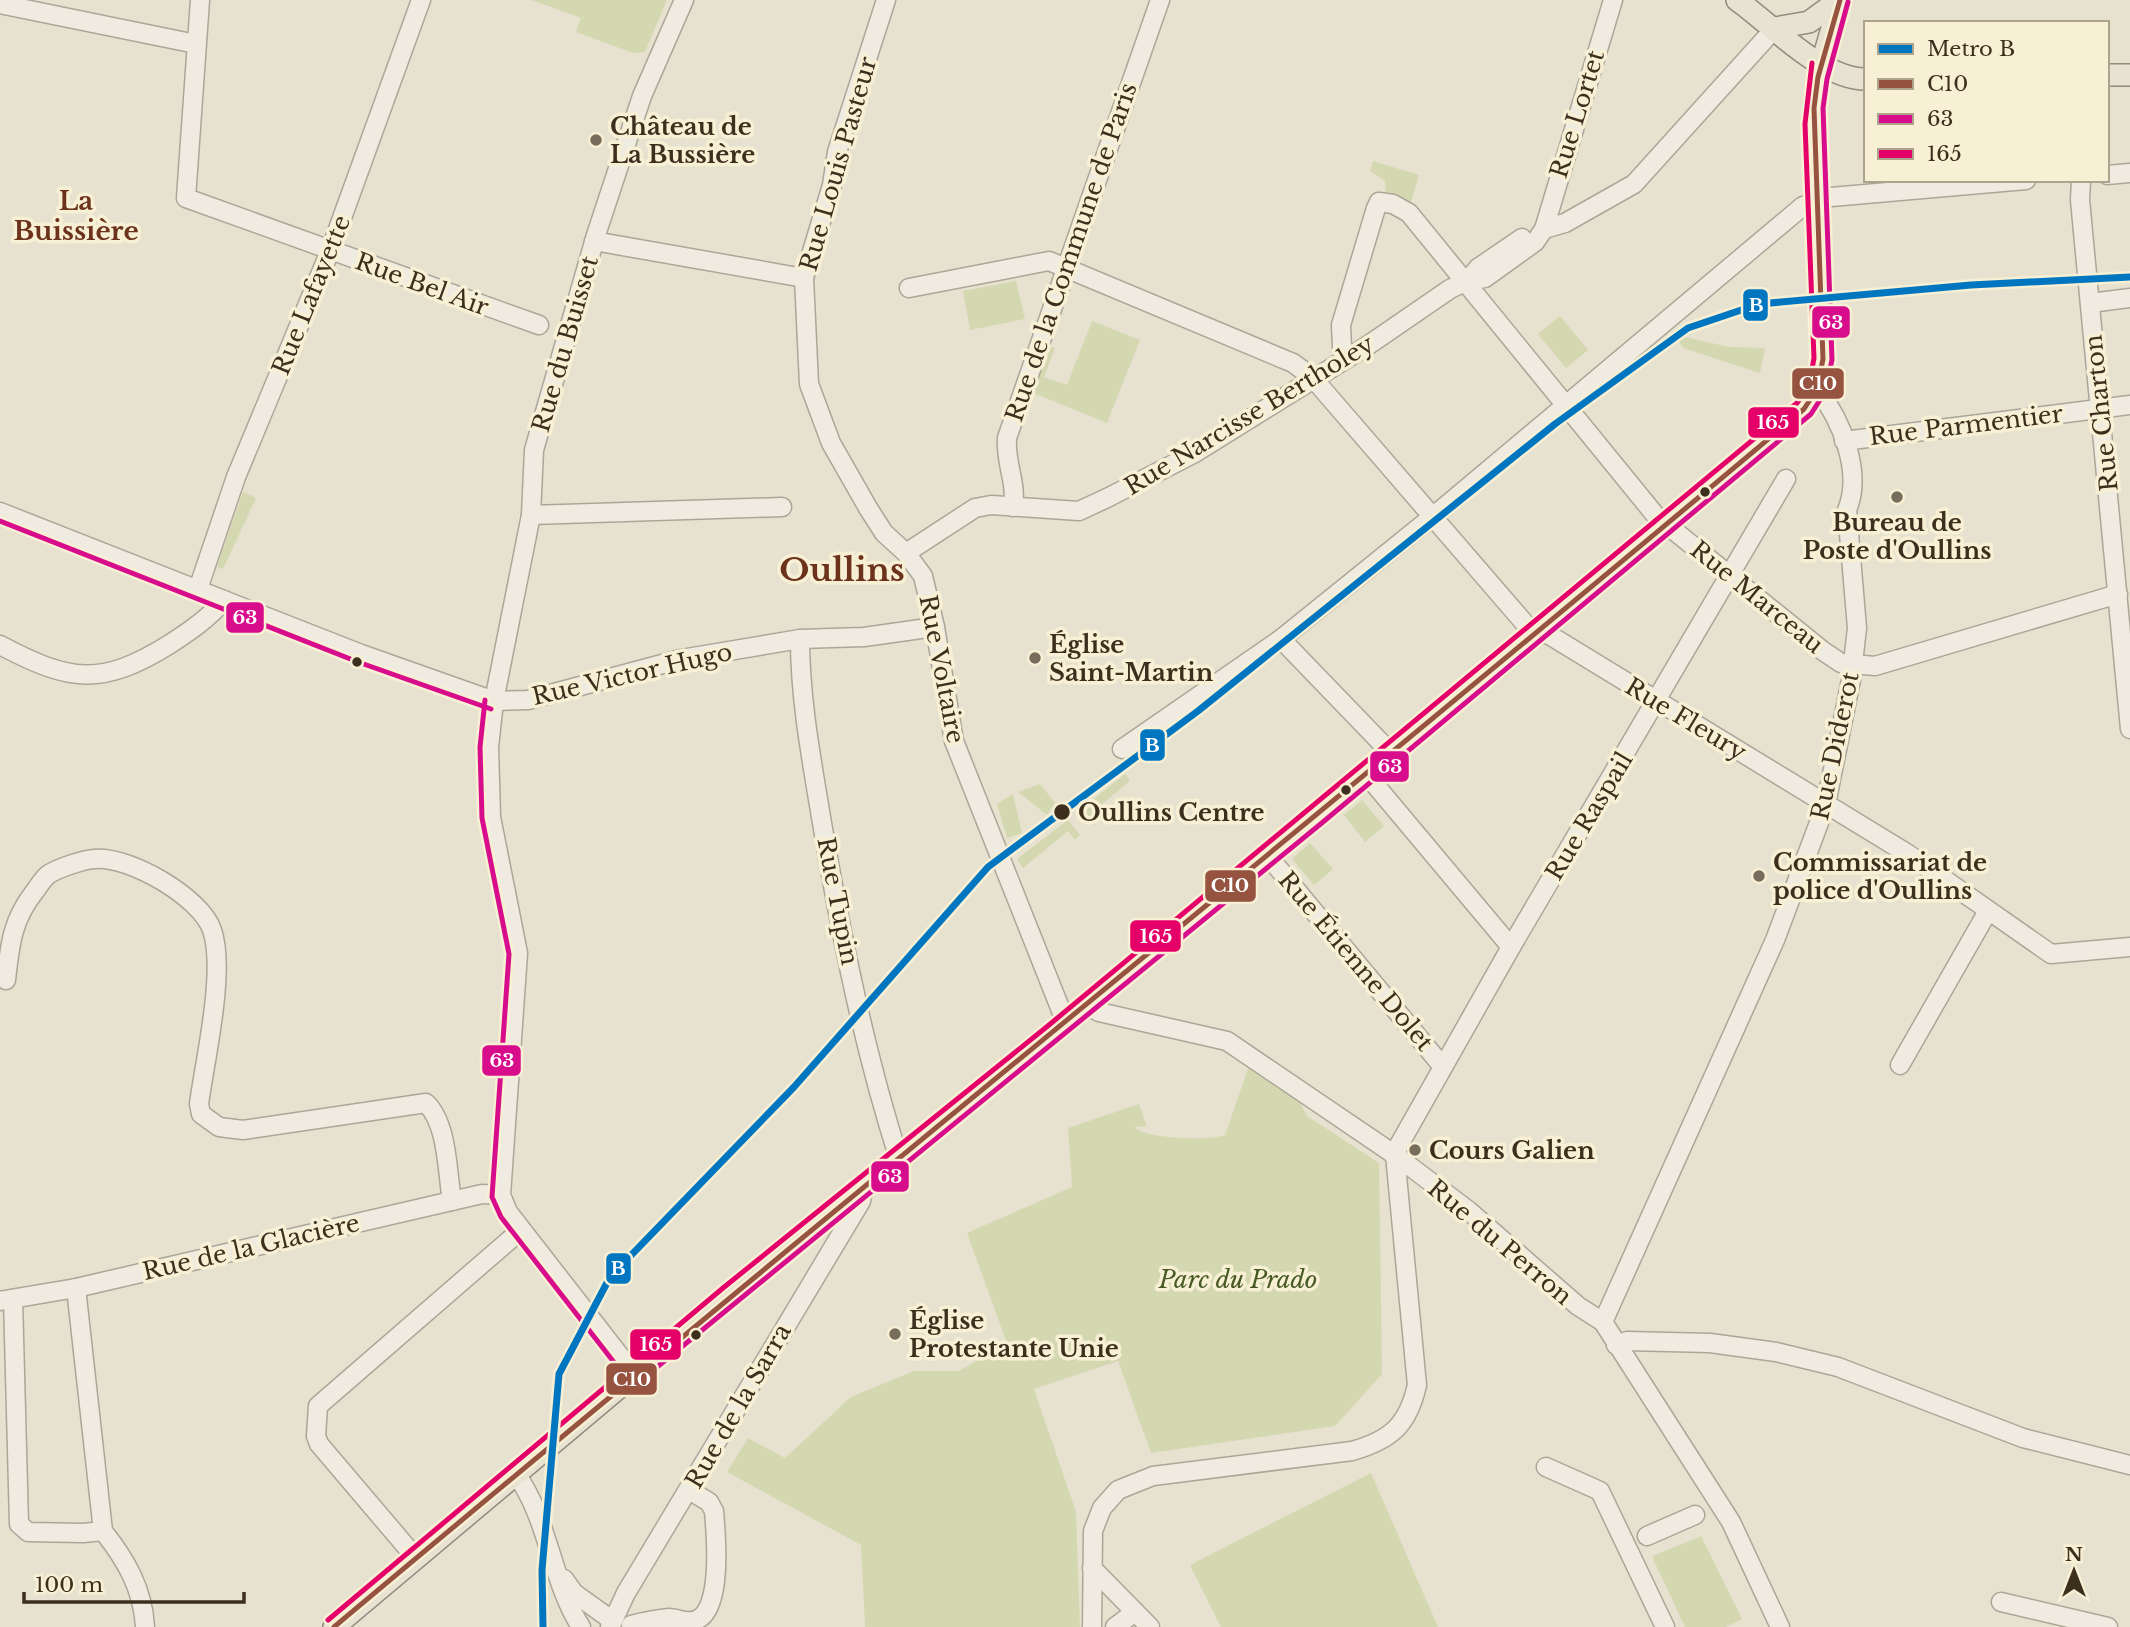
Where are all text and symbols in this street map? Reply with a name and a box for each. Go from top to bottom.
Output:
legend [1864,21,2109,182]
text: Metro B [1927,36,2015,62]
street label: Rue Lortet [1544,47,1610,181]
street label: Rue Louis Pasteur [794,53,883,274]
text: C10 [1927,71,1968,97]
street label: Rue de la Commune de Paris [999,79,1143,425]
text: 63 [1927,106,1953,132]
place label: Château de La Bussière [610,112,755,169]
marker: Château de La Bussière [588,132,604,148]
text: 165 [1927,141,1962,167]
district label: La Buissière [13,185,139,247]
street label: Rue Lafayette [266,211,356,379]
street label: Rue Bel Air [351,246,493,322]
street label: Rue du Buisset [526,253,604,435]
line badge: B [1742,288,1769,322]
text: B [1748,294,1764,317]
line badge: 63 [1811,305,1851,339]
text: 63 [1819,311,1843,334]
street label: Rue Narcisse Bertholey [1119,329,1380,501]
street label: Rue Charton [2078,333,2124,493]
line badge: C10 [1791,367,1845,400]
text: C10 [1799,372,1837,395]
street label: Rue Parmentier [1867,399,2065,451]
line badge: 165 [1747,406,1800,439]
text: 165 [1757,411,1789,434]
unlabelled marker [1698,485,1712,499]
marker: Bureau de Poste d'Oullins [1889,489,1905,505]
place label: Bureau de Poste d'Oullins [1803,508,1991,565]
street label: Rue Marceau [1685,535,1829,659]
district label: Oullins [779,550,905,590]
street label: Rue Voltaire [913,592,971,746]
line badge: 63 [225,601,265,634]
text: 63 [233,606,257,629]
place label: Église Saint-Martin [1049,630,1214,687]
street label: Rue Victor Hugo [529,637,735,711]
marker: Église Saint-Martin [1027,650,1043,666]
unlabelled marker [350,655,364,669]
street label: Rue Diderot [1805,669,1865,823]
street label: Rue Fleury [1620,672,1752,767]
line badge: B [1139,728,1166,762]
text: B [1144,734,1160,757]
street label: Rue Raspail [1539,747,1639,885]
line badge: 63 [1369,750,1410,783]
text: 63 [1378,755,1402,778]
unlabelled marker [1339,783,1353,797]
place label: Oullins Centre [1078,798,1265,827]
marker: Oullins Centre [1052,802,1072,822]
street label: Rue Tupin [811,834,865,968]
place label: Commissariat de police d'Oullins [1773,848,1987,905]
street label: Rue Étienne Dolet [1272,865,1440,1057]
marker: Commissariat de police d'Oullins [1751,868,1767,884]
line badge: C10 [1204,869,1257,903]
text: C10 [1211,874,1249,897]
line badge: 165 [1129,919,1182,953]
text: 165 [1140,925,1172,948]
line badge: 63 [481,1044,522,1077]
text: 63 [490,1049,514,1072]
place label: Cours Galien [1429,1136,1595,1165]
marker: Cours Galien [1407,1142,1423,1158]
line badge: 63 [870,1160,910,1193]
text: 63 [878,1165,902,1188]
street label: Rue du Perron [1422,1173,1578,1311]
street label: Rue de la Glacière [140,1208,362,1286]
line badge: B [605,1252,632,1285]
text: B [610,1257,626,1280]
park label: Parc du Prado [1158,1265,1317,1294]
place label: Église Protestante Unie [909,1306,1119,1363]
street label: Rue de la Sarra [679,1318,797,1493]
marker: Église Protestante Unie [887,1326,903,1342]
line badge: 165 [629,1328,682,1361]
unlabelled marker [689,1328,703,1342]
text: 165 [640,1333,672,1356]
line badge: C10 [605,1362,658,1396]
text: C10 [613,1368,651,1391]
north arrow [2039,1536,2109,1606]
text: N [2065,1543,2083,1566]
scale bar [24,1560,245,1604]
text: 100 m [35,1572,103,1598]

